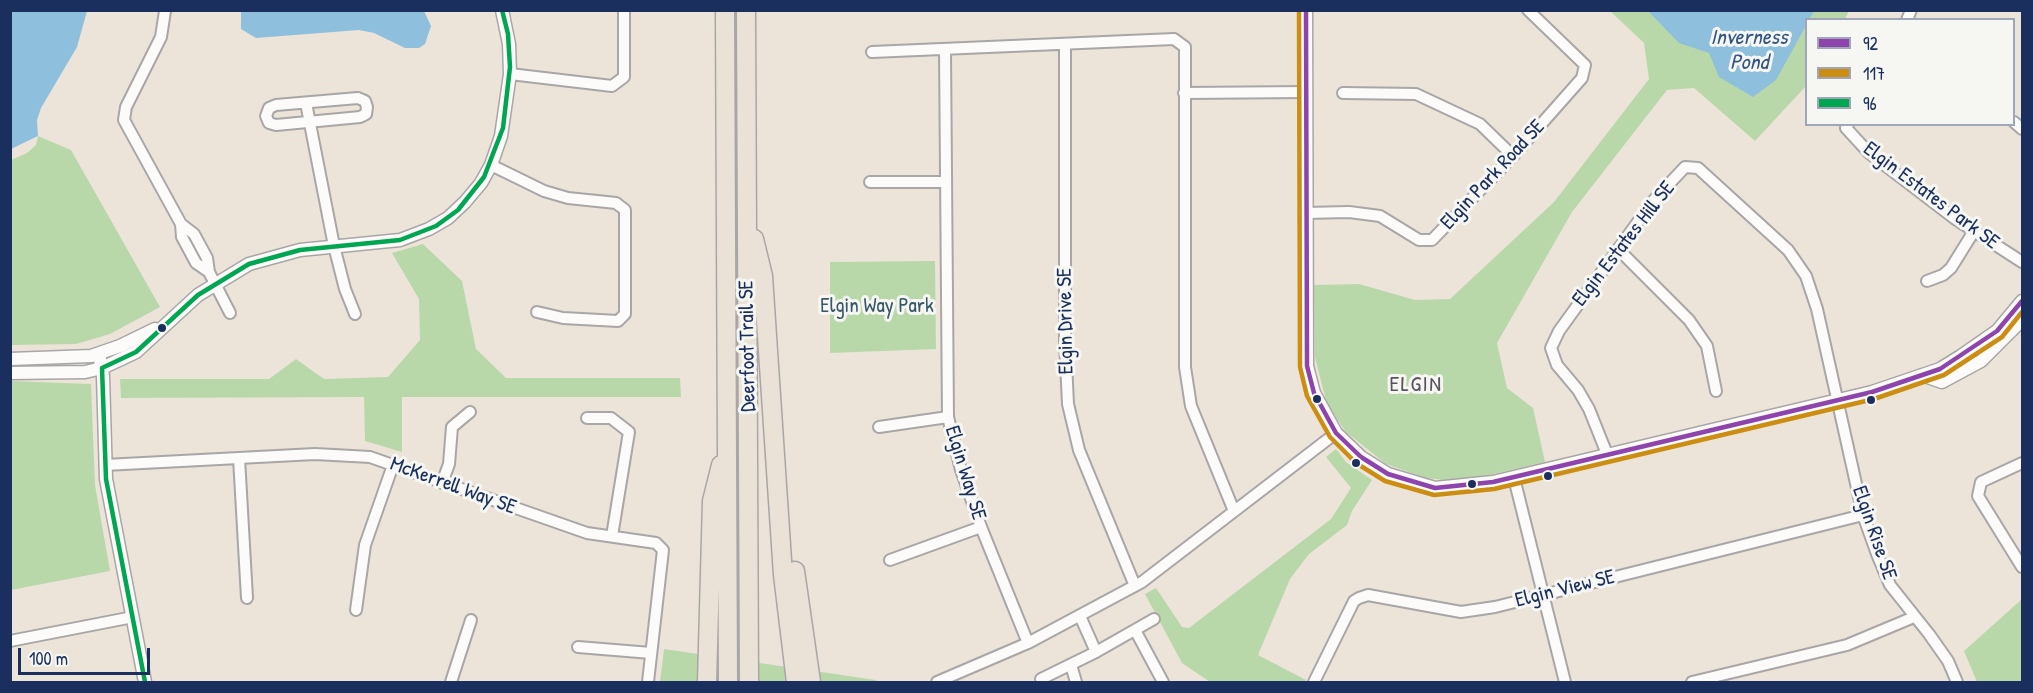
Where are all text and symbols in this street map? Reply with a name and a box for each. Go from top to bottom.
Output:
legend [1805,18,2015,126]
water label: Inverness Pond [1711,25,1787,76]
text: 92 [1863,31,1878,56]
text: 117 [1863,61,1885,86]
text: 96 [1863,91,1877,116]
street label: Elgin Park Road SE [1436,115,1550,235]
street label: Elgin Estates Park SE [1858,137,2004,255]
street label: Elgin Estates Hill SE [1567,176,1681,312]
street label: Elgin Drive SE [1052,268,1080,374]
street label: Deerfoot Trail SE [734,280,762,412]
park label: Elgin Way Park [820,293,934,319]
unlabelled marker [156,322,168,334]
district label: ELGIN [1390,372,1442,398]
unlabelled marker [1311,393,1323,405]
unlabelled marker [1865,394,1877,406]
street label: Elgin Way SE [939,423,991,523]
street label: McKerrell Way SE [387,452,519,520]
unlabelled marker [1350,457,1362,469]
unlabelled marker [1542,470,1554,482]
unlabelled marker [1466,478,1478,490]
street label: Elgin Rise SE [1846,483,1902,583]
street label: Elgin View SE [1513,564,1617,614]
scale bar [21,636,153,674]
text: 100 m [29,646,68,671]

